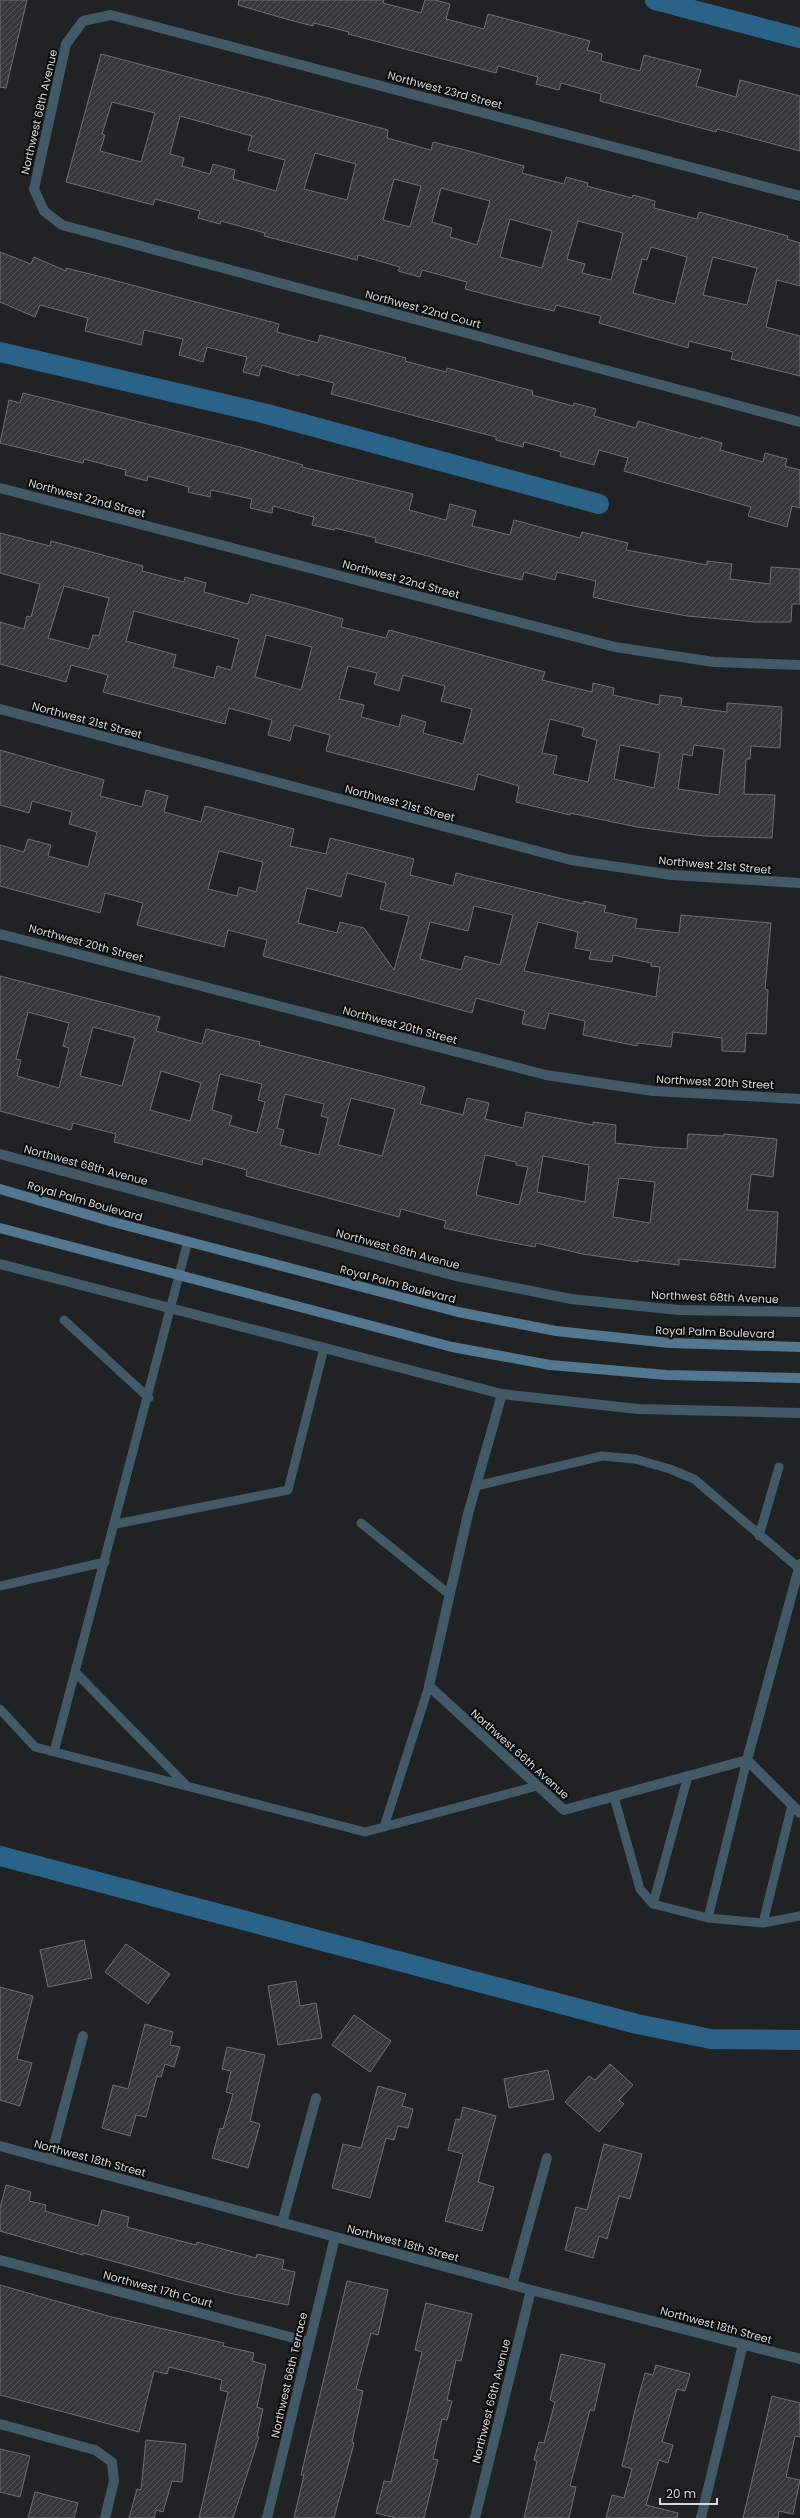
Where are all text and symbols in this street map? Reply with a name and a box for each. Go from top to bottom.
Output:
street label: Northwest 68th Avenue [17,48,61,176]
street label: Northwest 23rd Street [386,67,504,113]
street label: Northwest 22nd Court [363,286,483,332]
street label: Northwest 22nd Street [27,475,147,521]
street label: Northwest 22nd Street [341,556,461,602]
street label: Northwest 21st Street [30,698,144,742]
street label: Northwest 21st Street [343,781,457,825]
street label: Northwest 21st Street [658,852,772,878]
street label: Northwest 20th Street [27,920,145,966]
street label: Northwest 20th Street [341,1002,459,1048]
street label: Northwest 20th Street [656,1071,774,1093]
street label: Northwest 68th Avenue [22,1141,150,1189]
street label: Royal Palm Boulevard [25,1177,145,1225]
street label: Northwest 68th Avenue [334,1225,462,1273]
street label: Royal Palm Boulevard [338,1261,458,1307]
street label: Northwest 68th Avenue [651,1287,779,1307]
street label: Royal Palm Boulevard [655,1322,775,1342]
street label: Northwest 66th Avenue [467,1705,573,1803]
street label: Northwest 18th Street [32,2135,148,2181]
street label: Northwest 18th Street [345,2220,461,2266]
street label: Northwest 17th Court [102,2267,214,2311]
street label: Northwest 18th Street [658,2302,774,2348]
street label: Northwest 66th Terrace [267,2311,311,2439]
street label: Northwest 66th Avenue [468,2337,514,2465]
scale bar [660,2480,717,2506]
text: 20 m [666,2485,696,2502]

